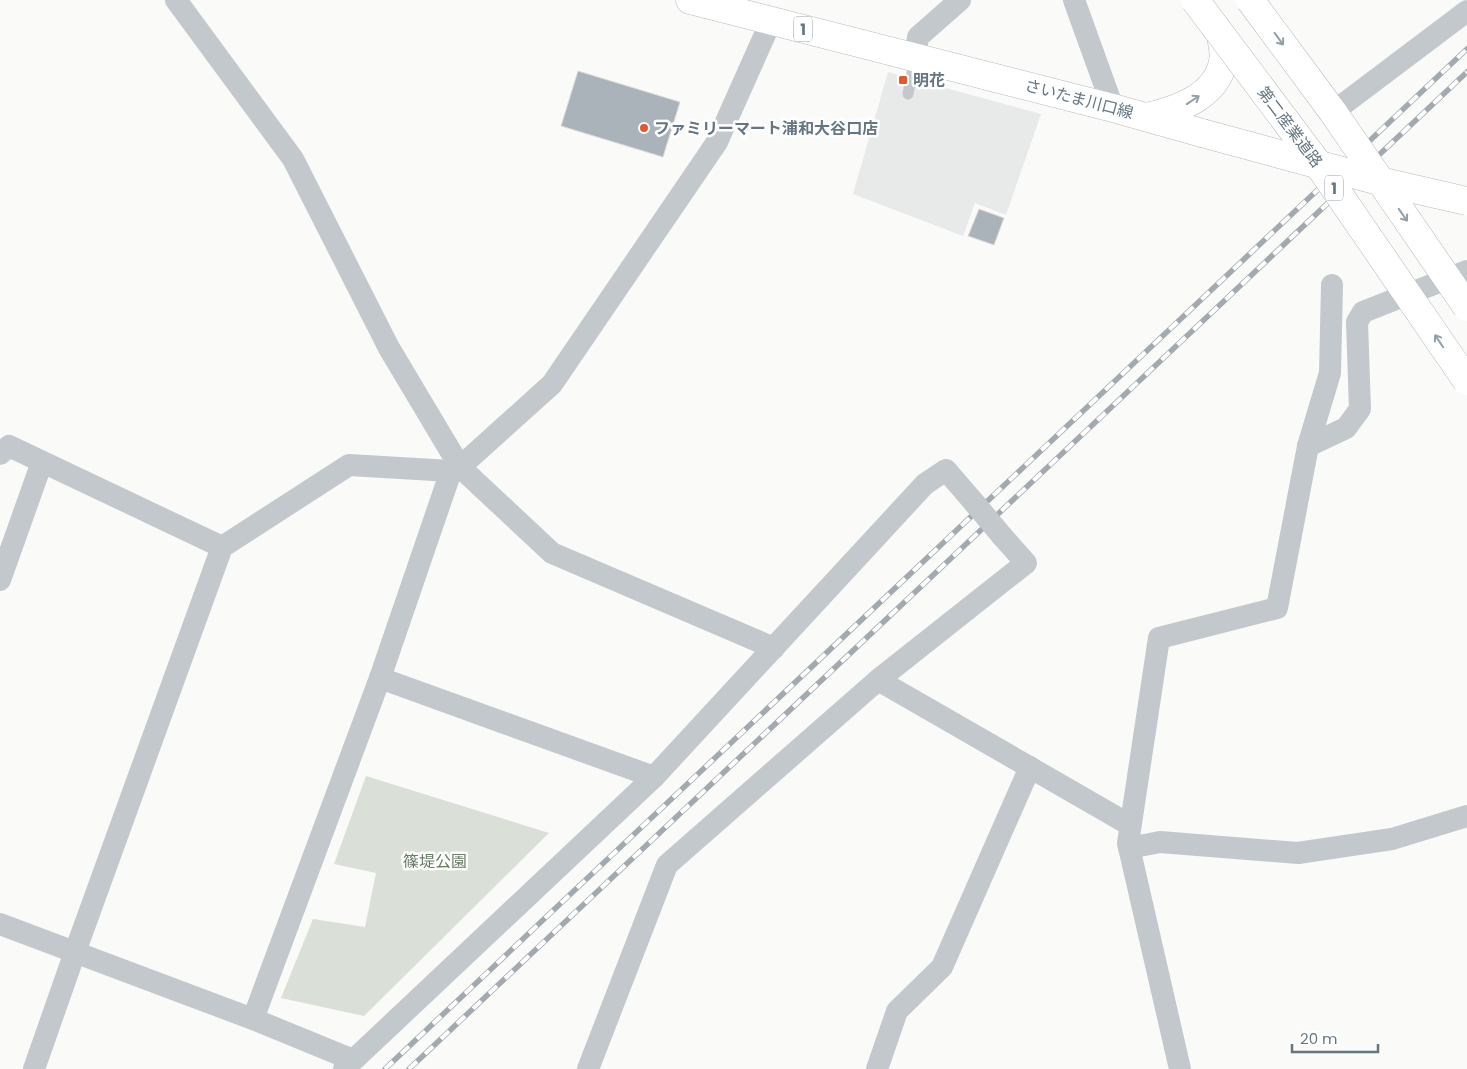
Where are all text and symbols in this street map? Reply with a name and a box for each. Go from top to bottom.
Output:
road number: 1 [794,16,812,42]
one-way arrow [1274,32,1284,46]
place label: 明花 [913,69,945,92]
street label: さいたま川口線 [1022,73,1136,125]
marker: 明花 [897,74,909,86]
street label: 第二産業道路 [1252,82,1328,172]
one-way arrow [1185,95,1199,105]
place label: ファミリーマート浦和大谷口店 [654,117,878,140]
marker: ファミリーマート浦和大谷口店 [638,122,650,134]
road number: 1 [1325,176,1343,200]
one-way arrow [1398,208,1408,222]
one-way arrow [1434,334,1444,348]
park label: 篠堤公園 [403,850,467,873]
scale bar [1292,1022,1378,1054]
text: 20 m [1300,1028,1338,1049]

